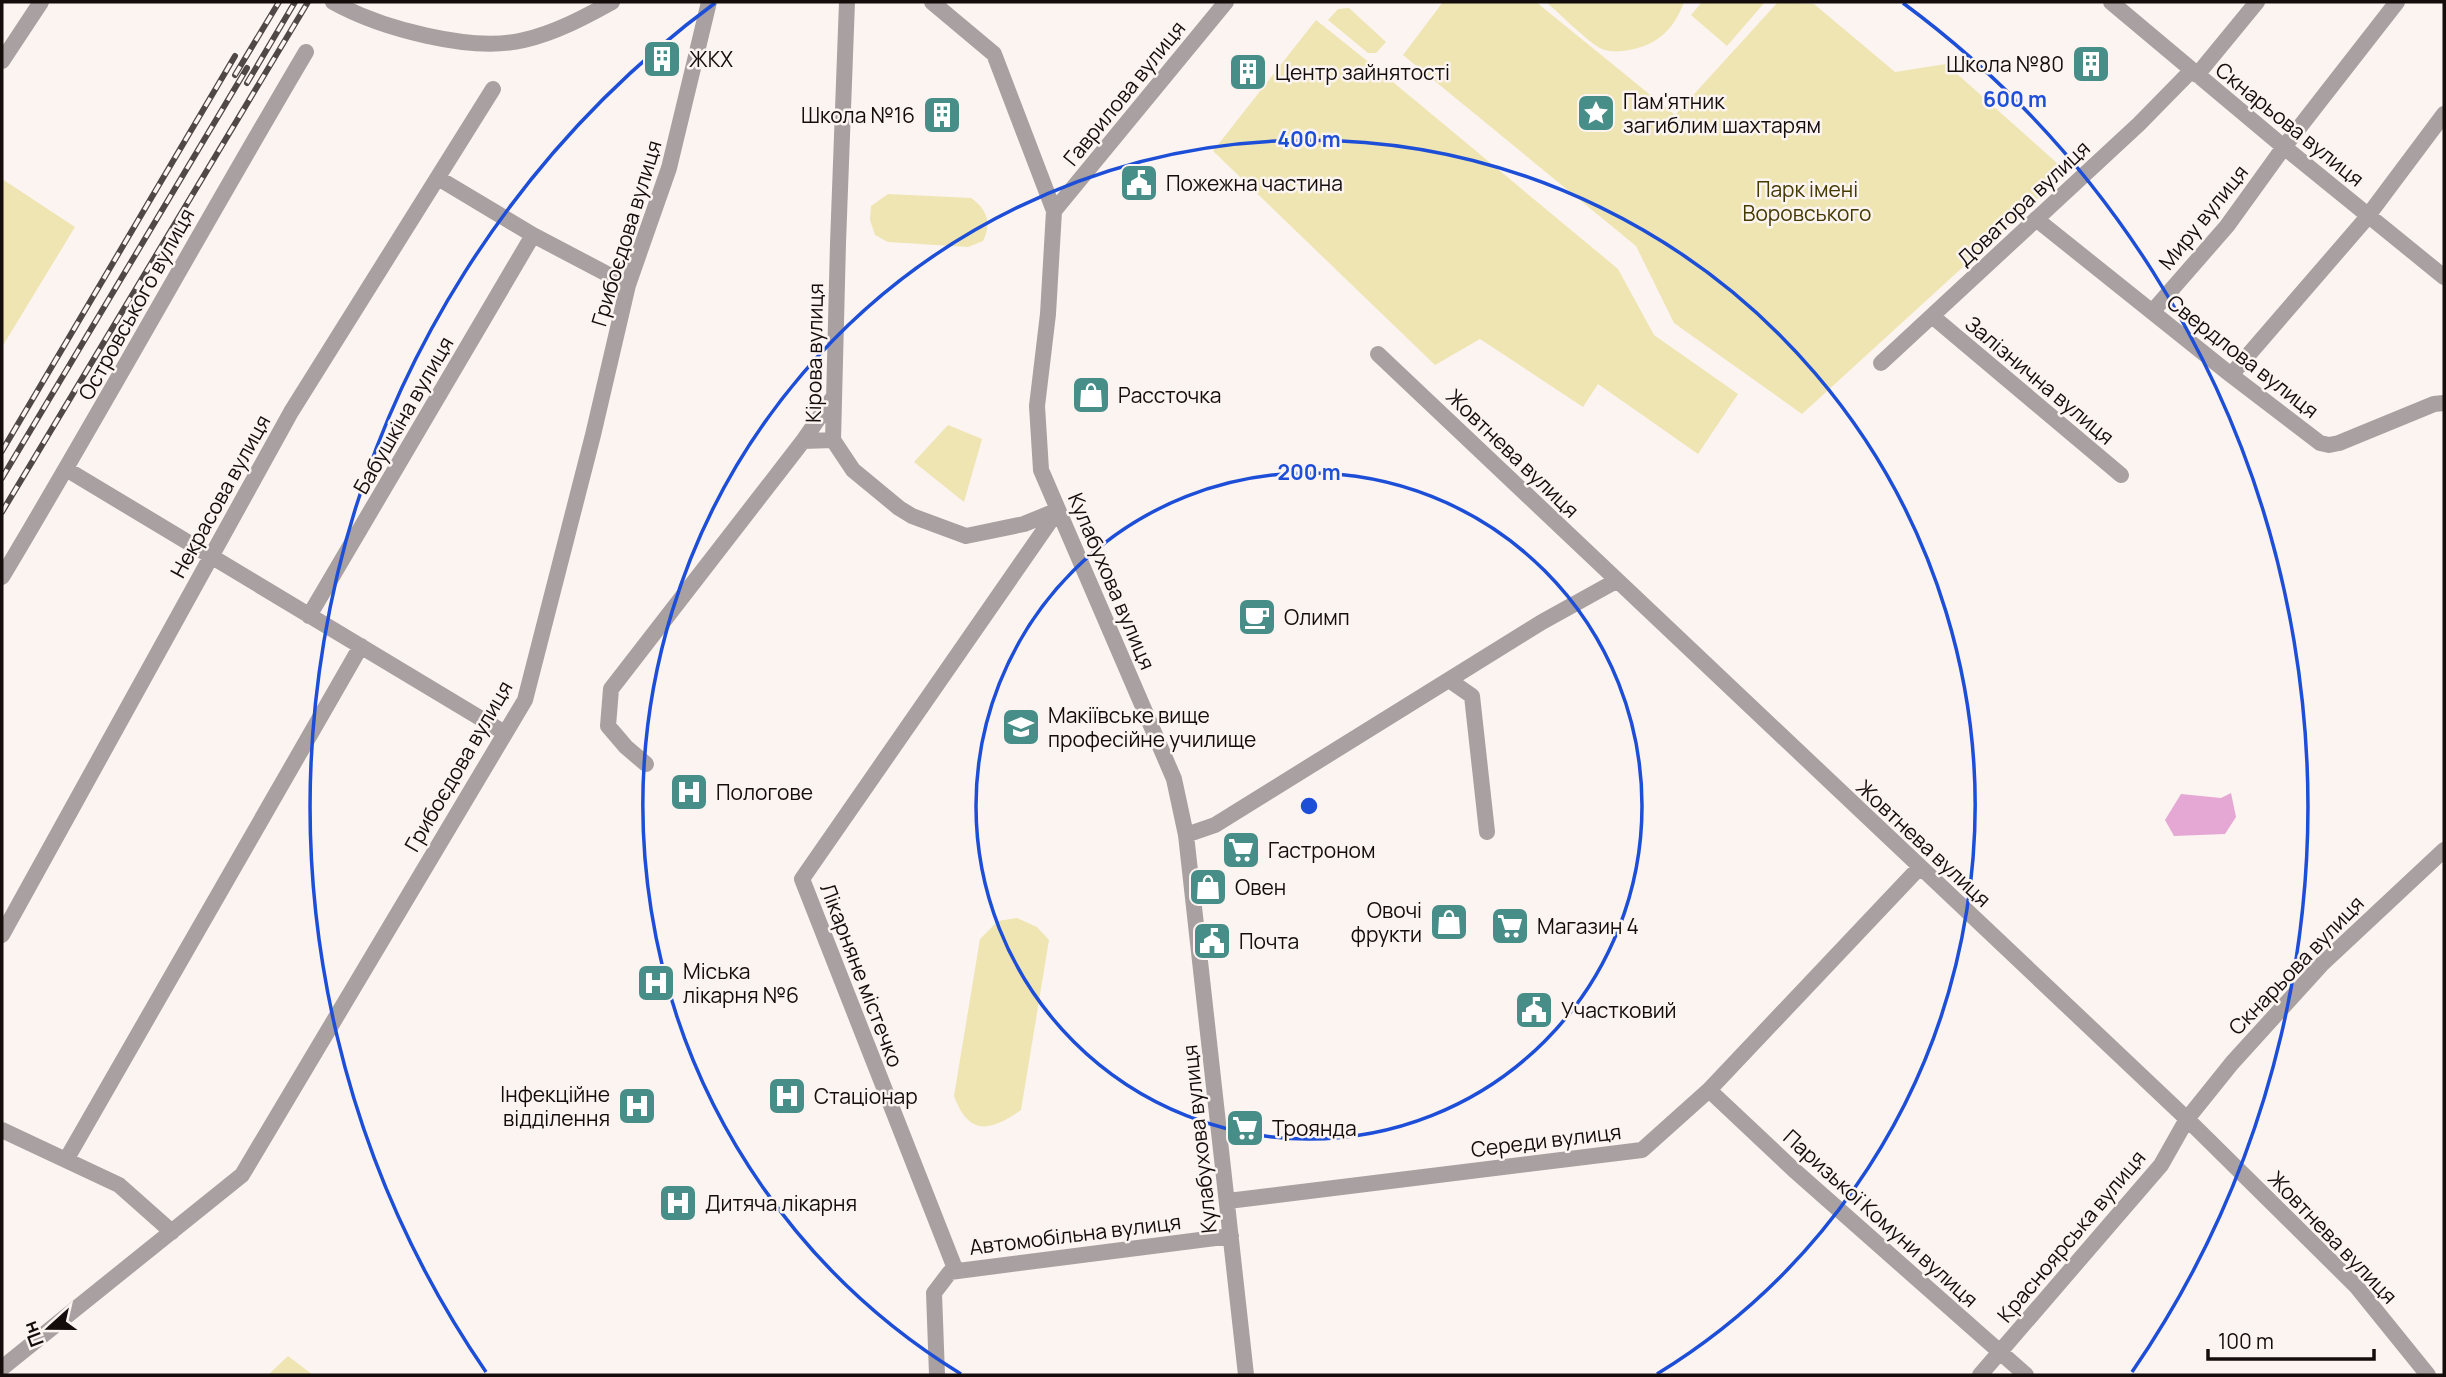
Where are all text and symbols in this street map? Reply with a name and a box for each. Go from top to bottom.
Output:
street label: Гаврилова вулиця [1057,15,1191,171]
building icon: ЖКХ [641,38,683,80]
building icon: Школа №80 [2070,43,2112,85]
place label: ЖКХ [689,45,733,73]
place label: Школа №80 [1946,50,2064,78]
building icon: Центр зайнятості [1227,51,1269,93]
street label: Скнарьова вулиця [2210,55,2370,193]
place label: Центр зайнятості [1275,58,1450,86]
text: 600 m [1983,85,2047,113]
place label: Пам'ятник загиблим шахтарям [1623,87,1821,139]
place icon: Пам'ятник загиблим шахтарям [1575,92,1617,134]
building icon: Школа №16 [921,94,963,136]
place label: Школа №16 [801,101,915,129]
text: 400 m [1277,125,1341,153]
street label: Доватора вулиця [1950,134,2096,272]
street label: Грибоєдова вулиця [584,137,668,329]
street label: Миру вулиця [2152,159,2254,275]
public building icon: Пожежна частина [1118,162,1160,204]
place label: Пожежна частина [1166,169,1343,197]
park label: Парк імені Воровського [1743,175,1871,227]
street label: Островського вулиця [72,203,200,405]
street label: Кірова вулиця [799,283,829,423]
street label: Свердлова вулиця [2161,288,2325,424]
street label: Залізнична вулиця [1960,309,2120,451]
street label: Бабушкіна вулиця [347,331,459,499]
shop icon: Рассточка [1070,374,1112,416]
place label: Рассточка [1118,381,1221,409]
street label: Жовтнева вулиця [1441,382,1585,524]
street label: Некрасова вулиця [164,409,276,583]
text: 200 m [1277,458,1341,486]
street label: Кулабухова вулиця [1062,488,1162,674]
cafe icon: Олимп [1236,596,1278,638]
place label: Олимп [1284,603,1350,631]
street label: Грибоєдова вулиця [398,675,518,857]
place label: Макіївське вище професійне училище [1048,701,1256,753]
school or university icon: Макіївське вище професійне училище [1000,706,1042,748]
hospital icon: Пологове [668,771,710,813]
street label: Жовтнева вулиця [1851,773,1997,913]
place label: Пологове [716,778,813,806]
centre of rings [1297,794,1321,818]
supermarket icon: Гастроном [1220,829,1262,871]
place label: Гастроном [1268,836,1376,864]
shop icon: Овен [1187,866,1229,908]
place label: Овен [1235,873,1286,901]
street label: Лікарняне містечко [814,879,910,1071]
street label: Скнарьова вулиця [2222,889,2370,1041]
place label: Овочі фрукти [1351,896,1422,948]
shop icon: Овочі фрукти [1428,901,1470,943]
supermarket icon: Магазин 4 [1489,905,1531,947]
place label: Магазин 4 [1537,912,1639,940]
public building icon: Почта [1191,920,1233,962]
place label: Почта [1239,927,1299,955]
place label: Міська лікарня №6 [683,957,799,1009]
hospital icon: Міська лікарня №6 [635,962,677,1004]
public building icon: Участковий [1513,989,1555,1031]
place label: Участковий [1561,996,1677,1024]
street label: Кулабухова вулиця [1175,1043,1223,1235]
hospital icon: Стаціонар [766,1075,808,1117]
place label: Інфекційне відділення [500,1080,610,1132]
place label: Стаціонар [814,1082,918,1110]
hospital icon: Інфекційне відділення [616,1085,658,1127]
supermarket icon: Троянда [1224,1107,1266,1149]
place label: Троянда [1272,1114,1357,1142]
street label: Середи вулиця [1469,1117,1623,1163]
street label: Паризької Комуни вулиця [1778,1123,1984,1313]
street label: Красноярська вулиця [1991,1144,2151,1328]
street label: Жовтнева вулиця [2262,1165,2404,1309]
hospital icon: Дитяча лікарня [657,1182,699,1224]
place label: Дитяча лікарня [705,1189,857,1217]
street label: Автомобільна вулиця [967,1207,1183,1261]
north arrow [14,1293,84,1363]
text: Пн [16,1317,50,1351]
scale bar [2208,1318,2374,1362]
text: 100 m [2218,1327,2274,1355]

